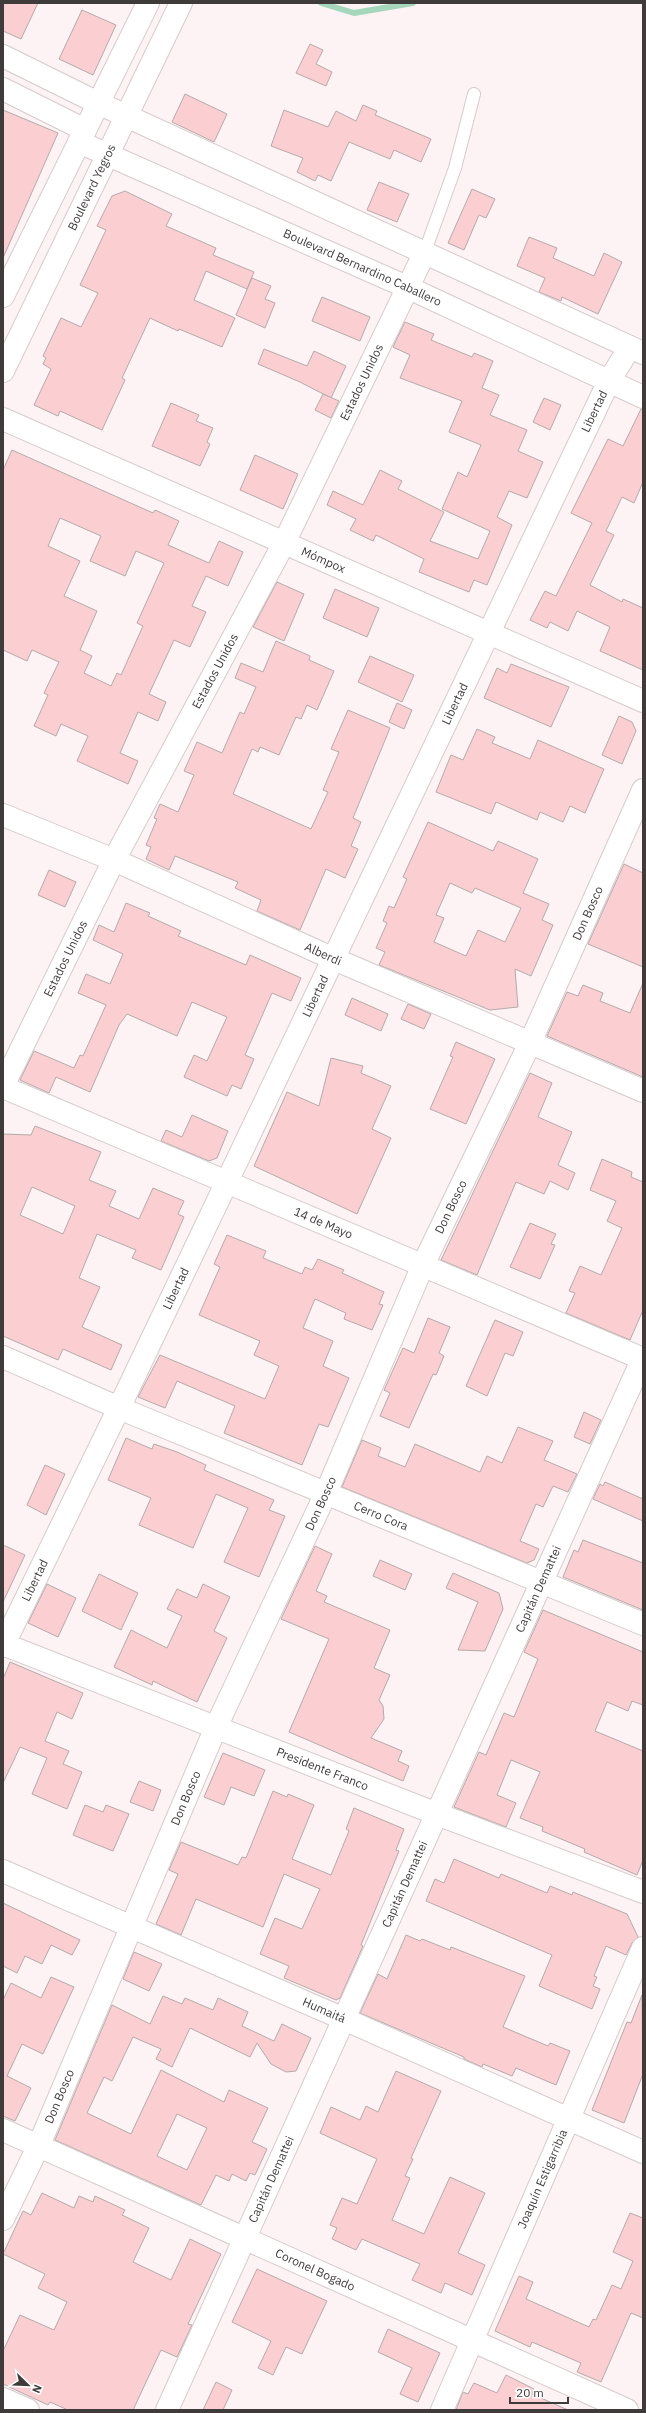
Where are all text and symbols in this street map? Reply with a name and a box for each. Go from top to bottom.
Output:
street label: Boulevard Yegros [64,141,119,233]
street label: Boulevard Bernardino Caballero [281,225,444,309]
street label: Estados Unidos [336,341,386,423]
street label: Libertad [578,388,610,435]
street label: Mómpox [299,543,348,576]
street label: Estados Unidos [188,631,241,711]
street label: Libertad [438,680,471,727]
street label: Don Bosco [569,884,606,943]
street label: Estados Unidos [40,917,90,999]
street label: Alberdi [302,939,344,968]
street label: Libertad [299,973,331,1019]
street label: Don Bosco [431,1177,470,1236]
street label: 14 de Mayo [292,1204,355,1242]
street label: Libertad [159,1265,192,1312]
street label: Don Bosco [301,1474,339,1533]
street label: Cerro Cora [352,1498,411,1534]
street label: Capitán Demattei [512,1543,564,1635]
street label: Libertad [18,1557,51,1604]
street label: Presidente Franco [274,1744,371,1794]
street label: Don Bosco [167,1768,204,1827]
street label: Capitán Demattei [378,1838,431,1930]
street label: Humaitá [300,1994,349,2026]
street label: Don Bosco [41,2067,77,2126]
street label: Joaquín Estigarribia [514,2126,570,2231]
street label: Capitán Demattei [245,2134,297,2225]
street label: Coronel Bogado [273,2245,358,2294]
north arrow [8,2365,48,2405]
scale bar [510,2379,568,2405]
text: N [29,2383,45,2395]
text: 20 m [516,2385,544,2400]

